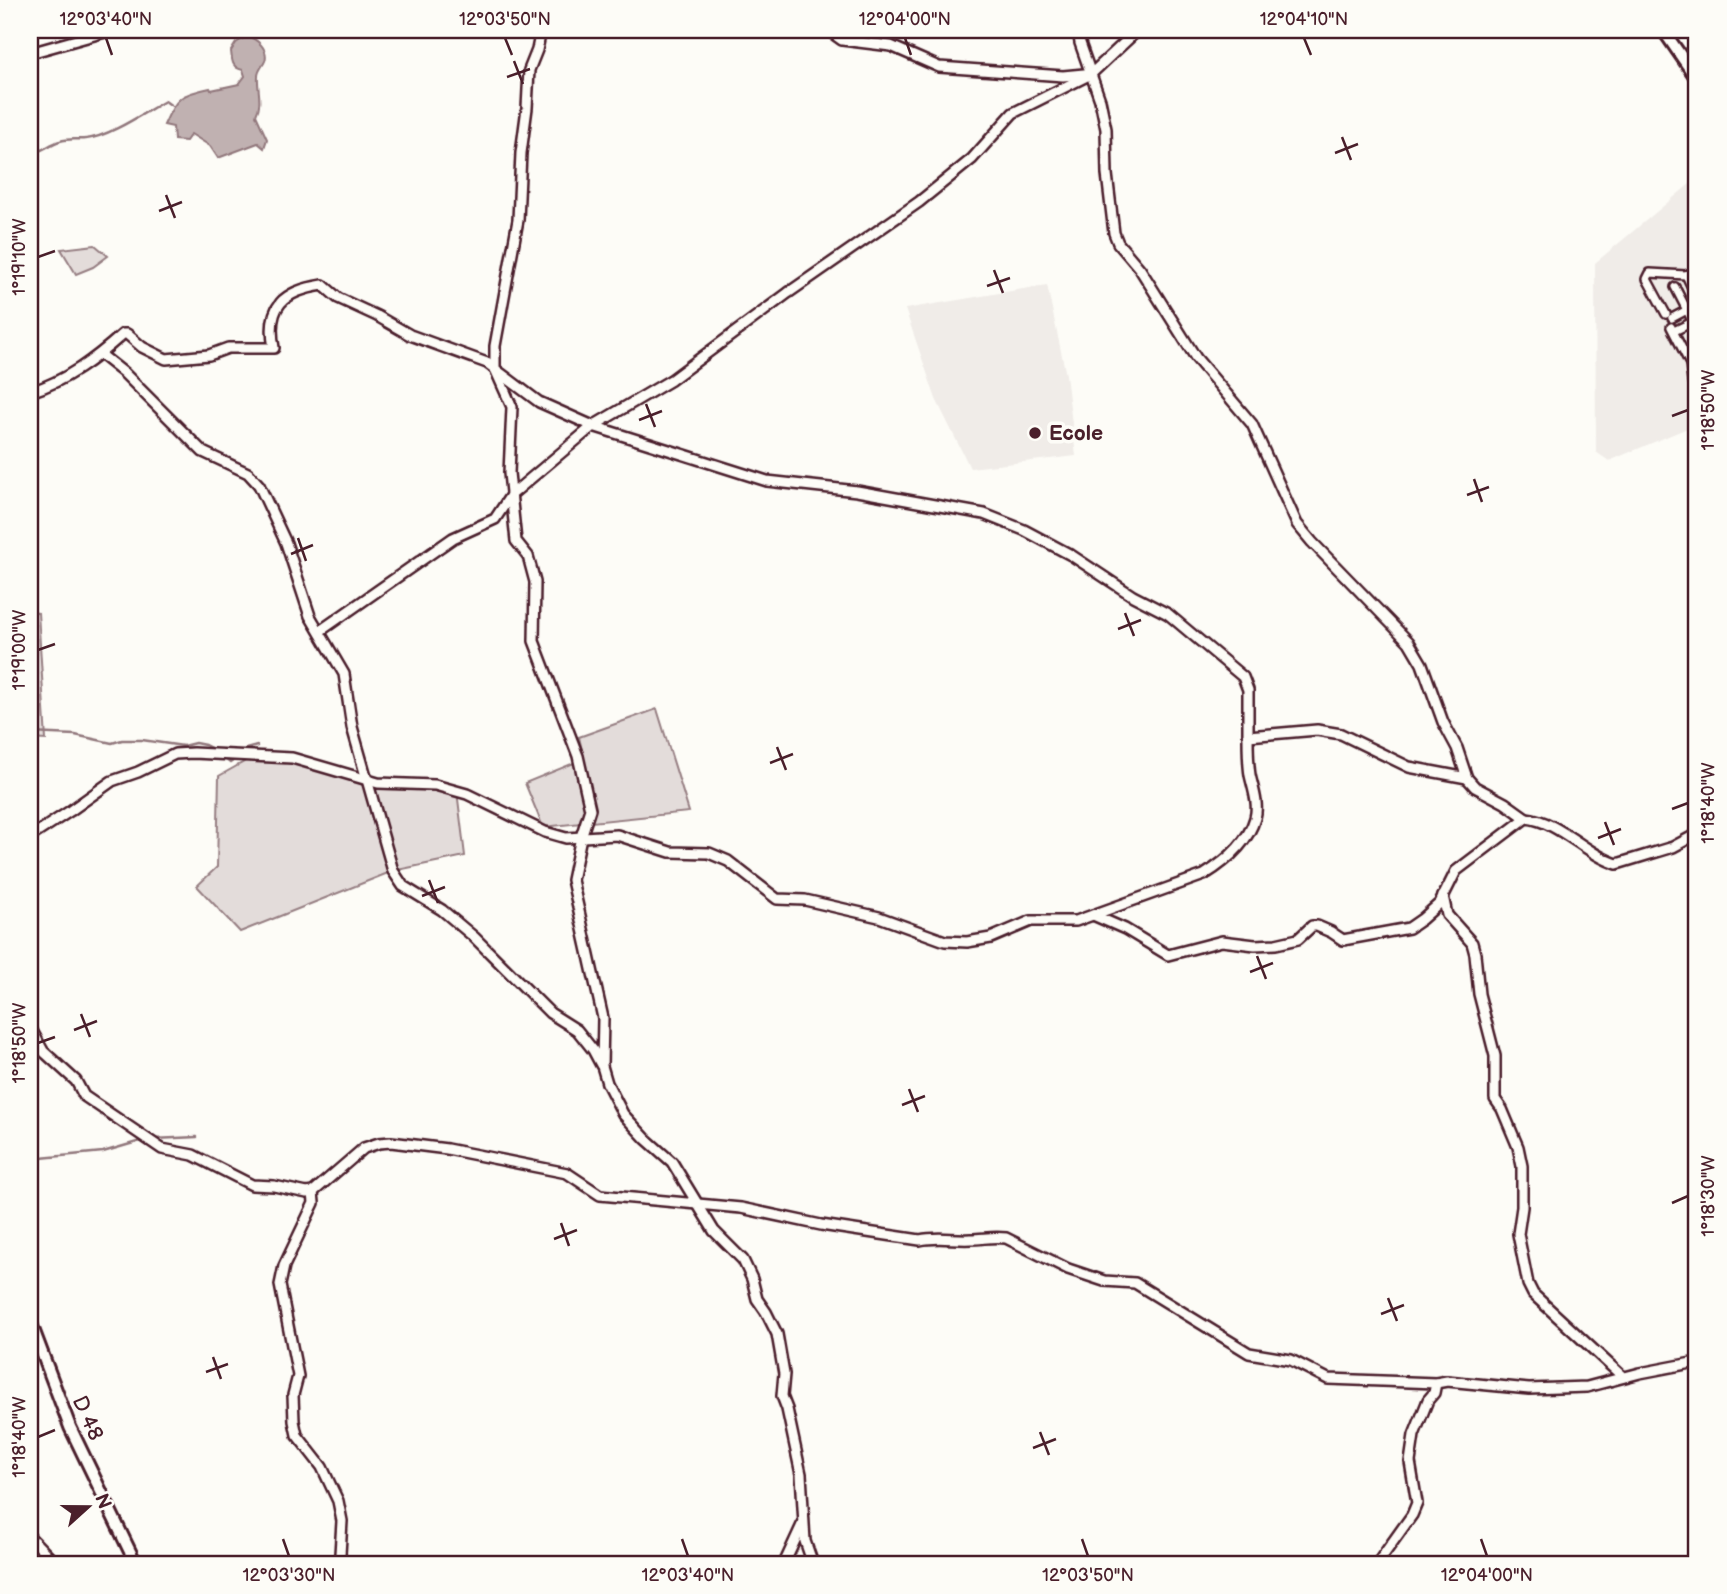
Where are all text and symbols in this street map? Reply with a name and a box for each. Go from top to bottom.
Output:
text: 12°03'40"N [60,9,152,30]
text: 12°03'50"N [459,9,551,30]
text: 12°04'00"N [859,9,951,30]
text: 12°04'10"N [1260,9,1348,30]
text: 1°19'10"W [9,218,30,296]
text: 1°18'50"W [1698,369,1719,450]
place label: Ecole [1049,421,1103,446]
marker: Ecole [1027,425,1043,441]
text: 1°19'00"W [9,609,30,690]
text: 1°18'40"W [1698,762,1719,844]
text: 1°18'50"W [9,1002,30,1083]
text: 1°18'30"W [1698,1155,1719,1237]
street label: D 48 [67,1392,108,1444]
text: 1°18'40"W [9,1396,30,1478]
north arrow [52,1472,122,1542]
text: N [89,1491,116,1512]
text: 12°03'30"N [243,1565,335,1586]
text: 12°03'40"N [642,1565,734,1586]
text: 12°03'50"N [1042,1565,1134,1586]
text: 12°04'00"N [1441,1565,1533,1586]

